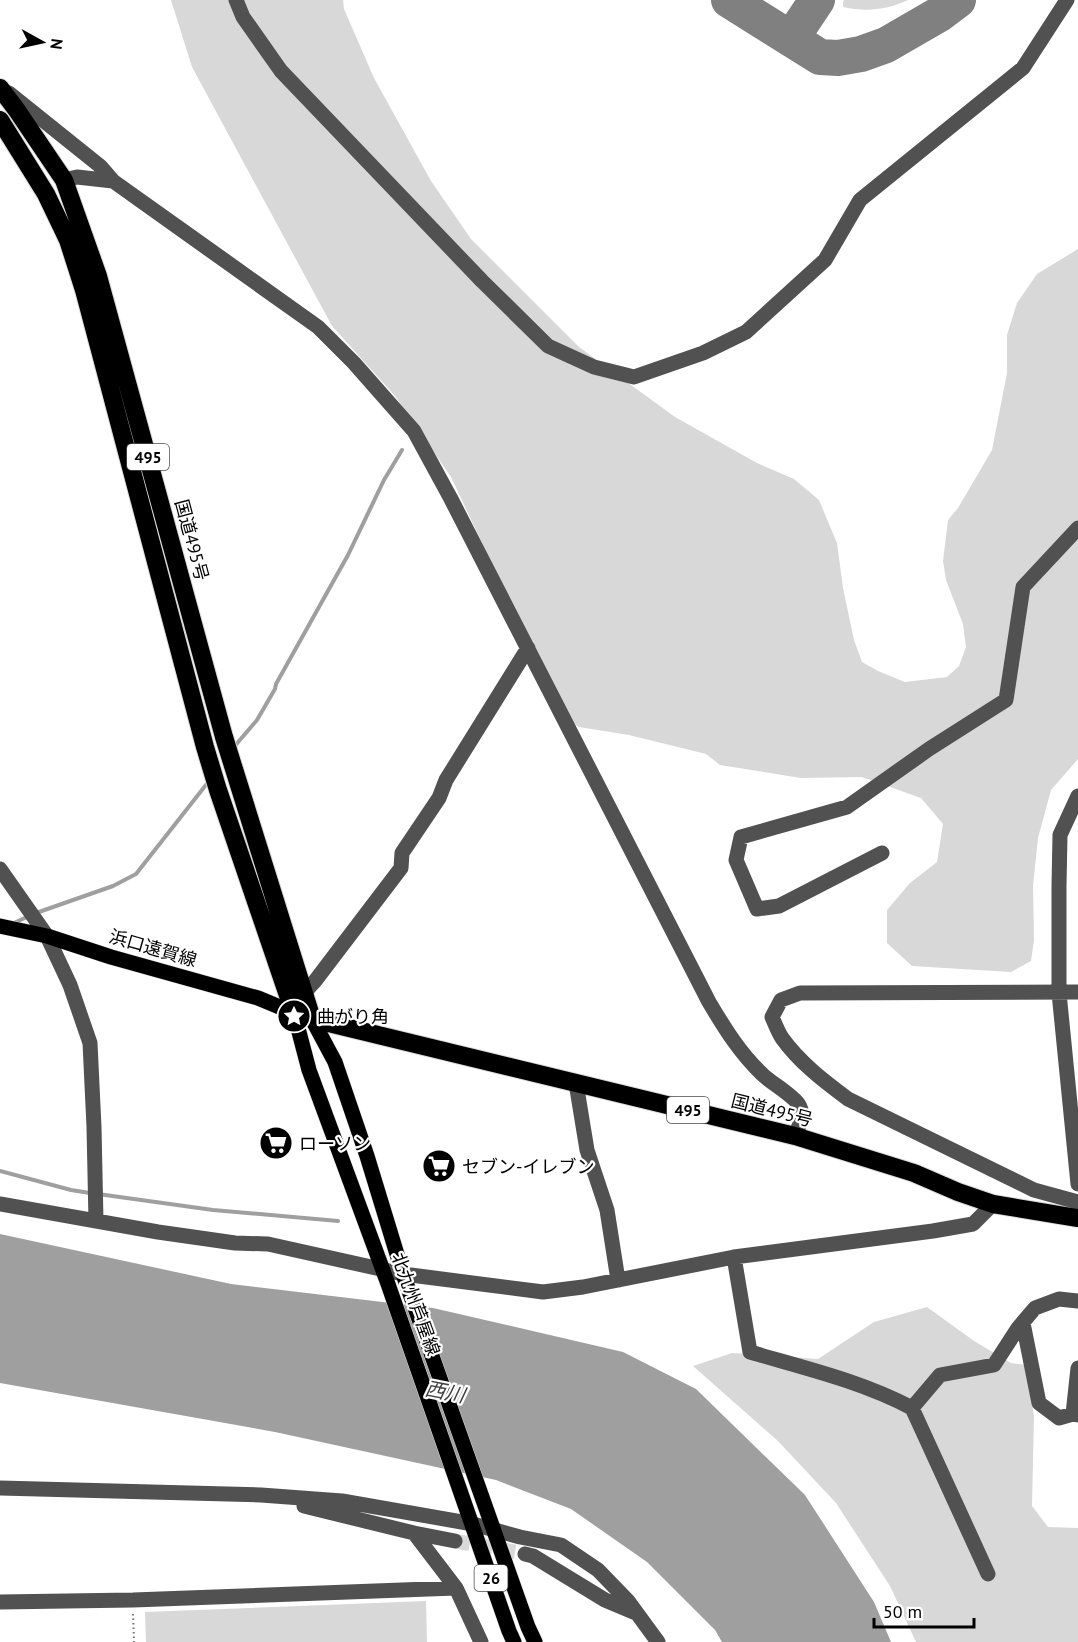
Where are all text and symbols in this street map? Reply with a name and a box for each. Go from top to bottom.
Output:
north arrow [12,12,72,72]
text: N [46,37,67,51]
road number: 495 [127,444,169,470]
street label: 国道495号 [170,497,214,583]
street label: 浜口遠賀線 [107,925,199,971]
place icon: 曲がり角 [276,998,312,1034]
place label: 曲がり角 [317,1005,389,1028]
street label: 国道495号 [729,1089,815,1131]
road number: 495 [667,1097,709,1123]
supermarket icon: ローソン [258,1125,294,1161]
place label: ローソン [299,1132,371,1155]
supermarket icon: セブン-イレブン [421,1148,457,1184]
place label: セブン-イレブン [462,1155,594,1178]
street label: 北九州芦屋線 [387,1249,445,1359]
water label: 西川 [423,1375,469,1409]
road number: 26 [474,1565,508,1591]
scale bar [874,1591,974,1629]
text: 50 m [883,1600,922,1623]

